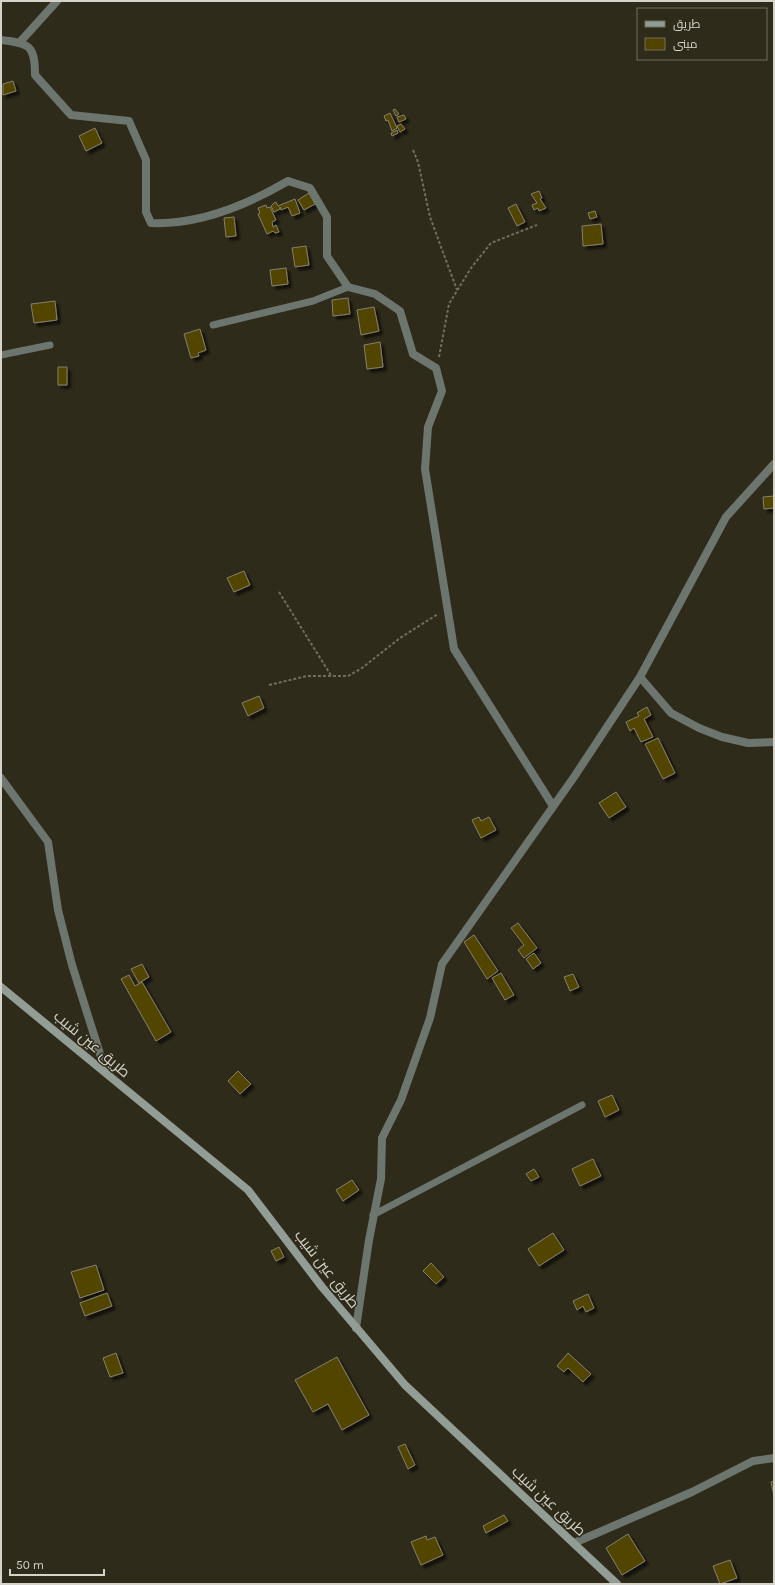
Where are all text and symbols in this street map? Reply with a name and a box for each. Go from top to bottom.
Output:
legend [637,8,767,60]
text: طريق [673,17,701,31]
text: مبنى [673,37,698,51]
street label: طريق عين شيب [49,1007,134,1082]
street label: طريق عين شيب [290,1226,363,1312]
street label: طريق عين شيب [508,1462,590,1540]
scale bar [10,1551,104,1577]
text: 50 m [16,1558,44,1572]

